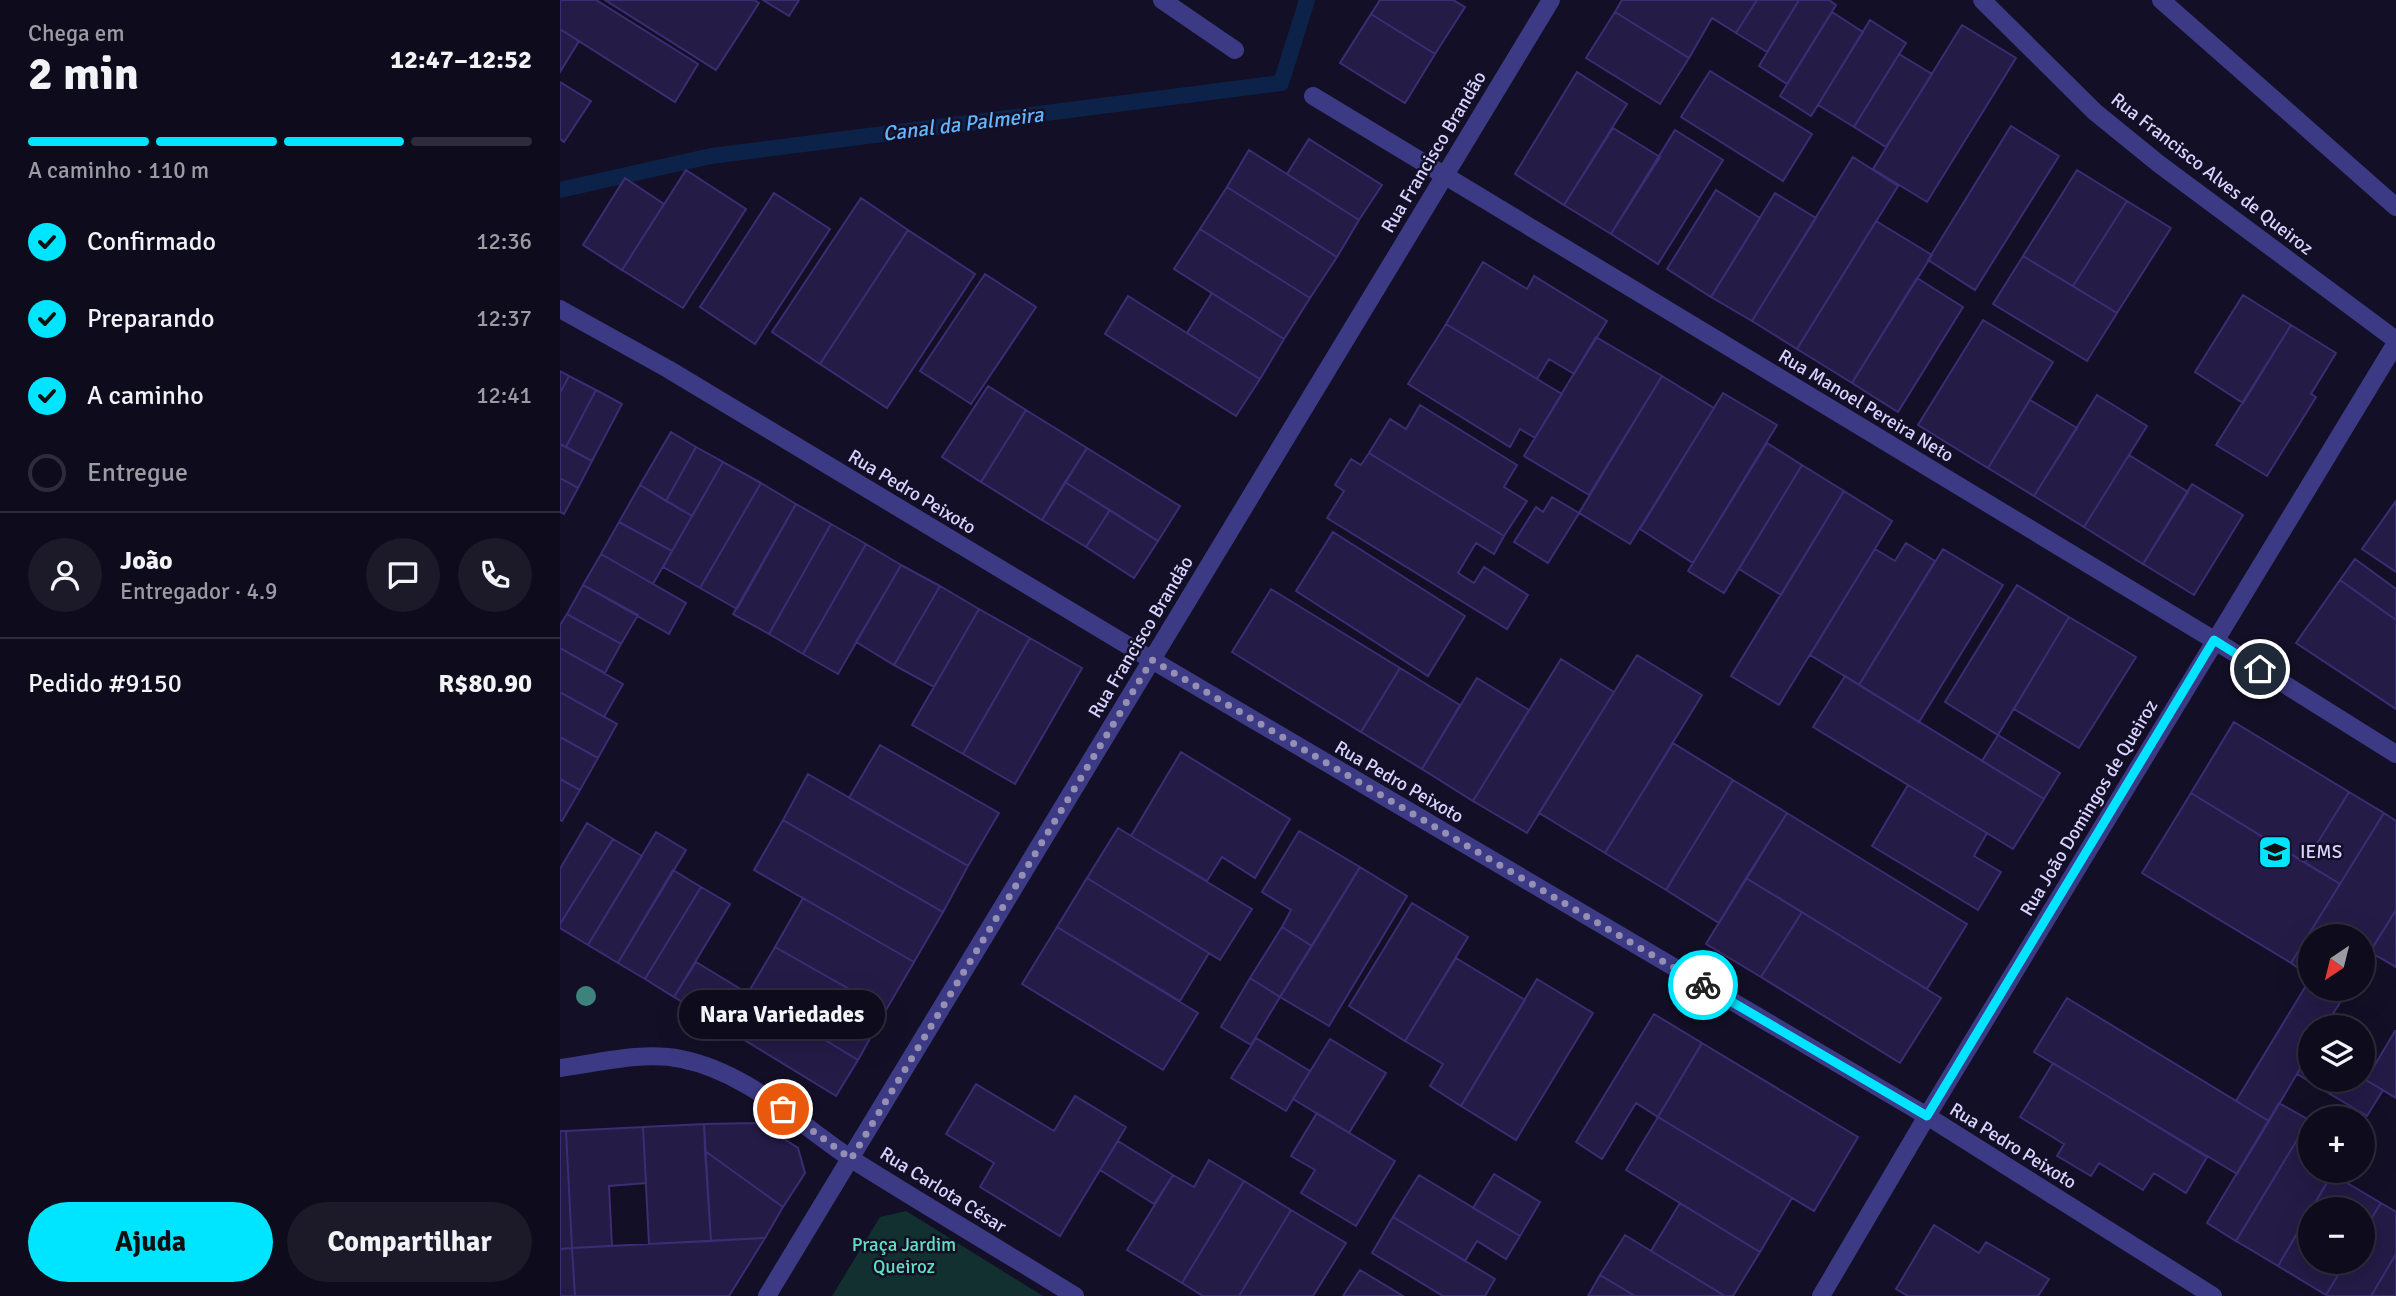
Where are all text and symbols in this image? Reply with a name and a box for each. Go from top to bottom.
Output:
text: Chega em [28,19,125,48]
text: 12:47–12:52 [390,44,532,76]
text: 2 min [28,46,139,102]
street label: Rua Francisco Brandão [1376,67,1492,237]
street label: Rua Francisco Alves de Queiroz [2106,88,2318,260]
water label: Canal da Palmeira [881,101,1046,147]
text: A caminho · 110 m [28,156,209,185]
icon: check [28,223,66,261]
text: Confirmado [87,226,216,258]
text: 12:36 [476,227,532,256]
icon: check [28,300,66,338]
text: Preparando [87,303,214,335]
text: 12:37 [476,304,532,333]
street label: Rua Manoel Pereira Neto [1774,344,1958,468]
icon: check [28,377,66,415]
text: A caminho [87,380,204,412]
text: 12:41 [476,381,532,410]
street label: Rua Pedro Peixoto [844,444,980,540]
text: Entregue [87,457,188,489]
button: person [28,538,102,612]
button: chat [366,538,440,612]
button: phone [458,538,532,612]
text: João [120,545,173,577]
street label: Rua Francisco Brandão [1083,552,1199,722]
text: Entregador · 4.9 [120,577,278,606]
pin [2230,639,2290,699]
icon: home [2241,650,2279,688]
text: Pedido #9150 [28,668,182,700]
text: R$80.90 [438,668,532,700]
street label: Rua João Domingos de Queiroz [2015,695,2163,921]
street label: Rua Pedro Peixoto [1330,735,1468,829]
school or university icon: IEMS [2256,833,2294,871]
place label: IEMS [2300,840,2342,864]
north arrow [2298,924,2375,1001]
map controls [2298,924,2375,1274]
courier [1668,950,1738,1020]
icon: bike [1684,966,1722,1004]
callout: Nara Variedades [680,990,886,1039]
text: Nara Variedades [700,1000,864,1029]
button: layers [2298,1015,2375,1092]
pin [753,1079,813,1139]
icon: bag [764,1090,802,1128]
street label: Rua Pedro Peixoto [1945,1097,2081,1195]
button: + [2298,1106,2375,1183]
street label: Rua Carlota César [875,1142,1011,1238]
button: − [2298,1197,2375,1274]
button: Ajuda [28,1202,273,1282]
button: Compartilhar [287,1202,532,1282]
park label: Praça Jardim Queiroz [852,1233,956,1279]

